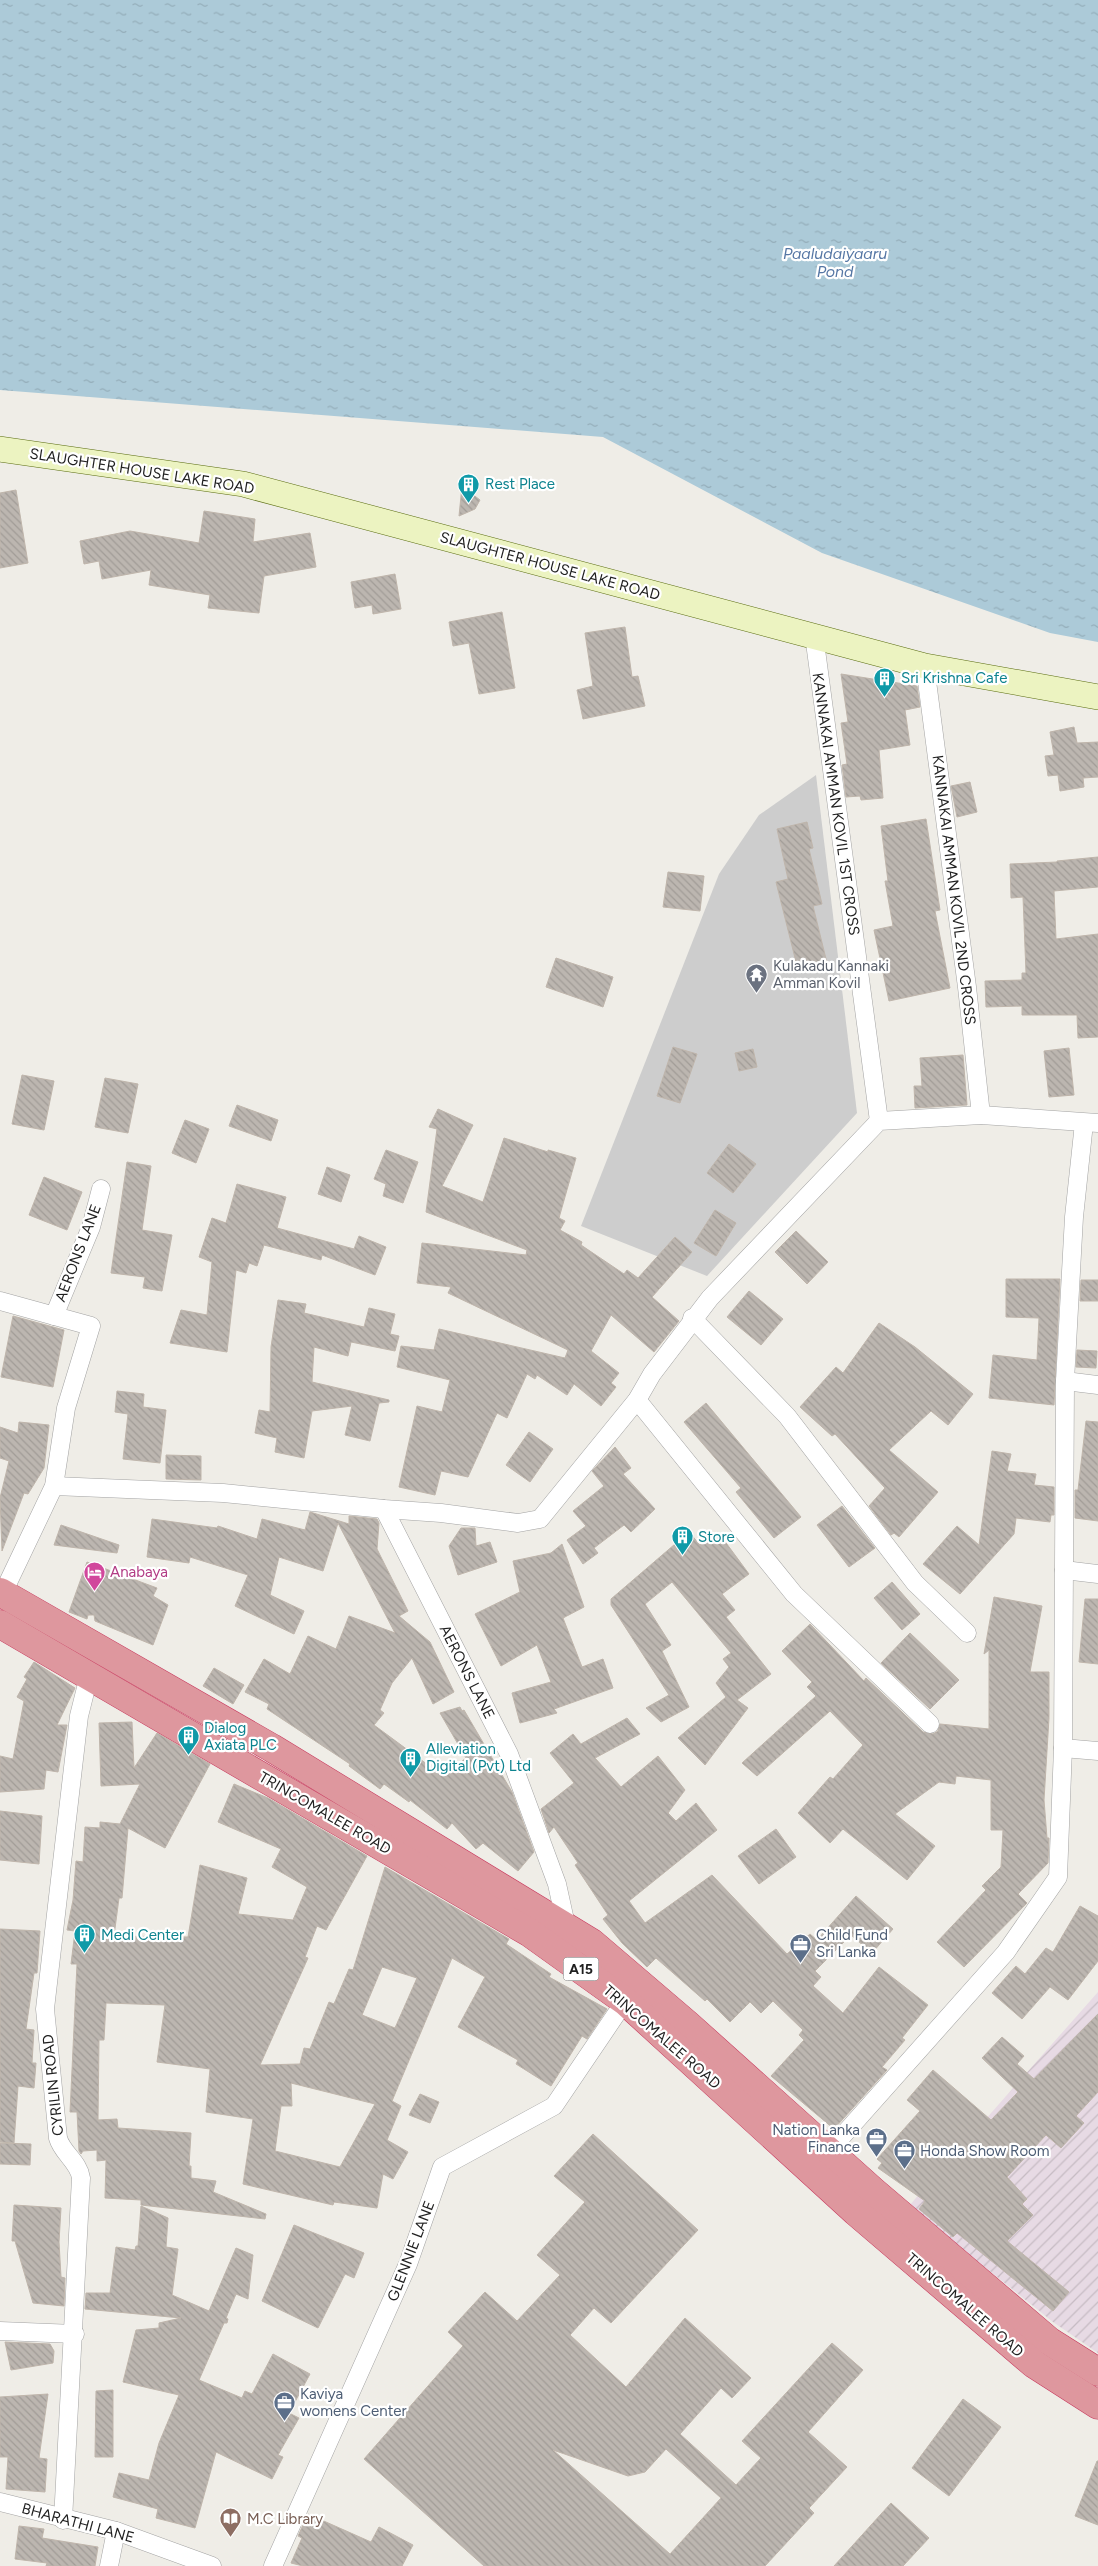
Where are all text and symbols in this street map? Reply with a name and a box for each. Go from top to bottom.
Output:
water label: Paaludaiyaaru Pond [783,244,887,281]
street label: SLAUGHTER HOUSE LAKE ROAD [28,444,256,498]
building icon: Rest Place [457,472,481,503]
place label: Rest Place [485,475,555,493]
street label: SLAUGHTER HOUSE LAKE ROAD [438,528,662,604]
building icon: Sri Krishna Cafe [873,666,897,697]
place label: Sri Krishna Cafe [901,669,1007,687]
street label: KANNAKAI AMMAN KOVIL 1ST CROSS [809,672,863,936]
street label: KANNAKAI AMMAN KOVIL 2ND CROSS [929,754,979,1026]
place label: Kulakadu Kannaki Amman Kovil [773,957,889,992]
temple icon: Kulakadu Kannaki Amman Kovil [745,963,769,994]
street label: AERONS LANE [51,1202,105,1304]
building icon: Store [670,1525,694,1556]
place label: Store [698,1528,735,1546]
hotel icon: Anabaya [82,1560,106,1591]
place label: Anabaya [110,1563,168,1581]
street label: AERONS LANE [436,1622,498,1722]
place label: Dialog Axiata PLC [204,1719,277,1754]
building icon: Dialog Axiata PLC [176,1725,200,1756]
place label: Alleviation Digital (Pvt) Ltd [426,1740,531,1775]
building icon: Alleviation Digital (Pvt) Ltd [398,1746,422,1777]
street label: TRINCOMALEE ROAD [256,1768,394,1858]
building icon: Medi Center [73,1923,97,1954]
place label: Medi Center [101,1926,184,1944]
place label: Child Fund Sri Lanka [816,1926,888,1961]
office icon: Child Fund Sri Lanka [788,1932,812,1963]
road number: A15 [564,1958,598,1980]
street label: TRINCOMALEE ROAD [600,1981,724,2093]
street label: CYRILIN ROAD [39,2033,67,2137]
place label: Nation Lanka Finance [772,2121,860,2156]
office icon: Nation Lanka Finance [864,2127,888,2158]
office icon: Honda Show Room [892,2139,916,2170]
place label: Honda Show Room [920,2142,1050,2160]
street label: GLENNIE LANE [384,2198,438,2304]
street label: TRINCOMALEE ROAD [903,2249,1027,2361]
place label: Kaviya womens Center [300,2385,407,2420]
office icon: Kaviya womens Center [272,2391,296,2422]
street label: BHARATHI LANE [20,2499,136,2547]
library icon: M.C Library [219,2507,243,2538]
place label: M.C Library [247,2510,323,2528]

